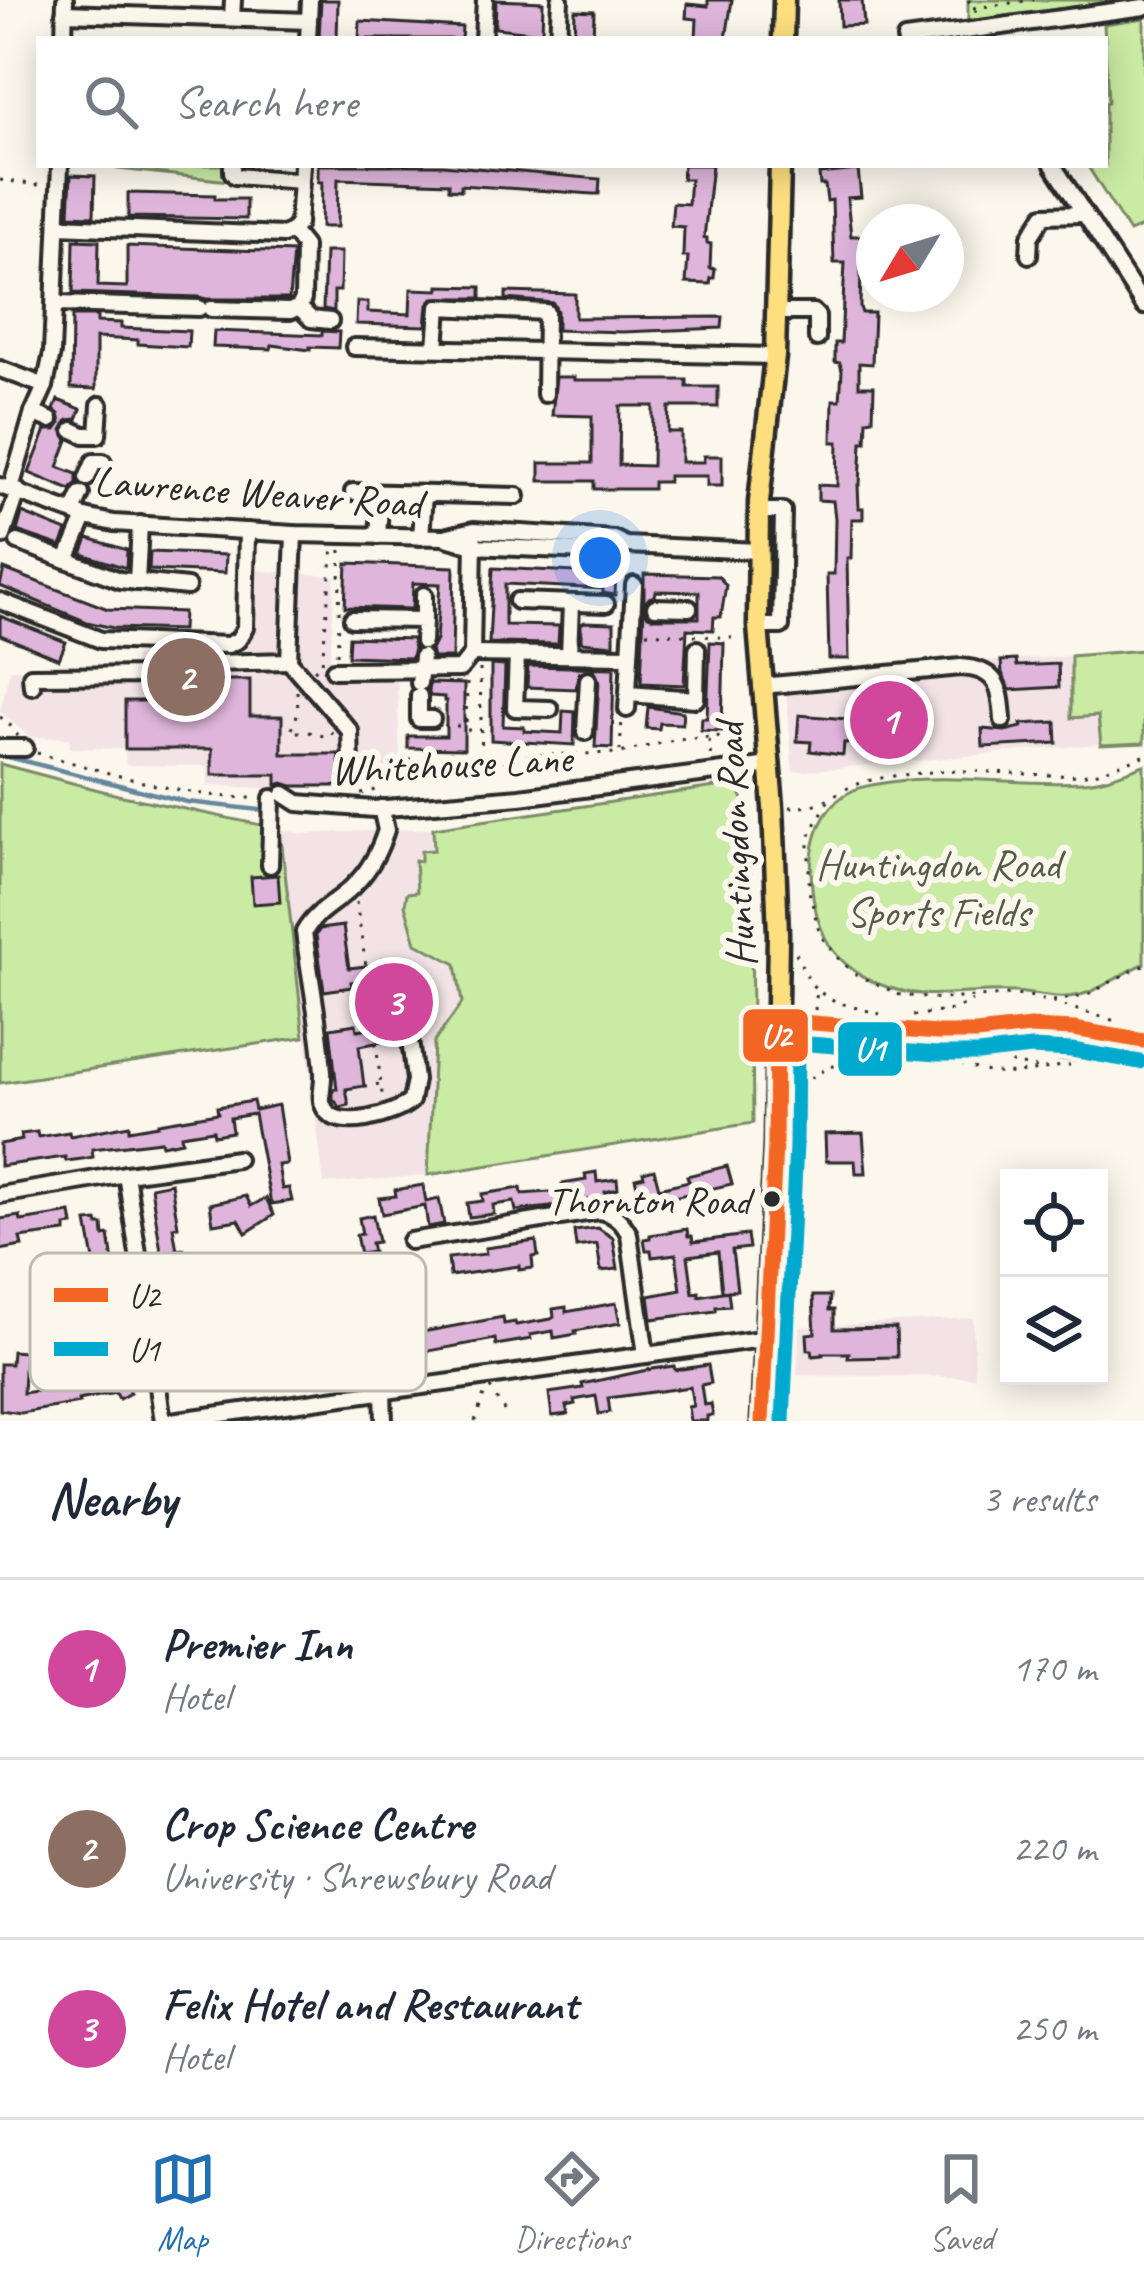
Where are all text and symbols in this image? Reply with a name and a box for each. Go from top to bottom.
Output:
search box [36,36,1108,168]
icon: search [78,69,144,135]
text: Search here [174,74,357,131]
north arrow [856,204,964,312]
street label: Lawrence Weaver Road [92,455,430,531]
your location [570,528,630,588]
pin: 2 [147,632,225,722]
pin: 1 [850,675,928,765]
street label: Huntingdon Road [702,715,768,968]
street label: Whitehouse Lane [329,732,576,797]
park label: Huntingdon Road Sports Fields [816,838,1067,939]
pin: 3 [355,957,433,1047]
line badge: U2 [741,1007,810,1064]
text: U2 [761,1015,795,1057]
line badge: U1 [836,1020,904,1078]
text: U1 [855,1028,889,1070]
map controls [1000,1169,1108,1385]
button: locate [1000,1169,1108,1277]
place label: Thornton Road [548,1177,756,1226]
marker: Thornton Road [761,1188,783,1210]
legend [30,1253,426,1391]
text: U2 [129,1275,163,1317]
button: layers [1000,1277,1108,1385]
text: U1 [129,1329,162,1371]
text: Nearby [48,1467,176,1531]
text: 3 results [982,1475,1096,1524]
text: Premier Inn [162,1616,352,1673]
text: 1 [78,1644,96,1693]
text: 170 m [1012,1644,1096,1693]
text: Hotel [162,1673,230,1722]
text: Crop Science Centre [162,1796,473,1853]
text: 2 [78,1824,96,1873]
text: 220 m [1012,1824,1096,1873]
text: University · Shrewsbury Road [162,1853,551,1902]
text: Felix Hotel and Restaurant [162,1976,577,2033]
text: 3 [78,2004,96,2053]
text: 250 m [1012,2004,1096,2053]
text: Hotel [162,2033,230,2082]
tab: Map [150,2146,216,2260]
tab: Directions [515,2146,629,2260]
tab: Saved [928,2146,994,2260]

